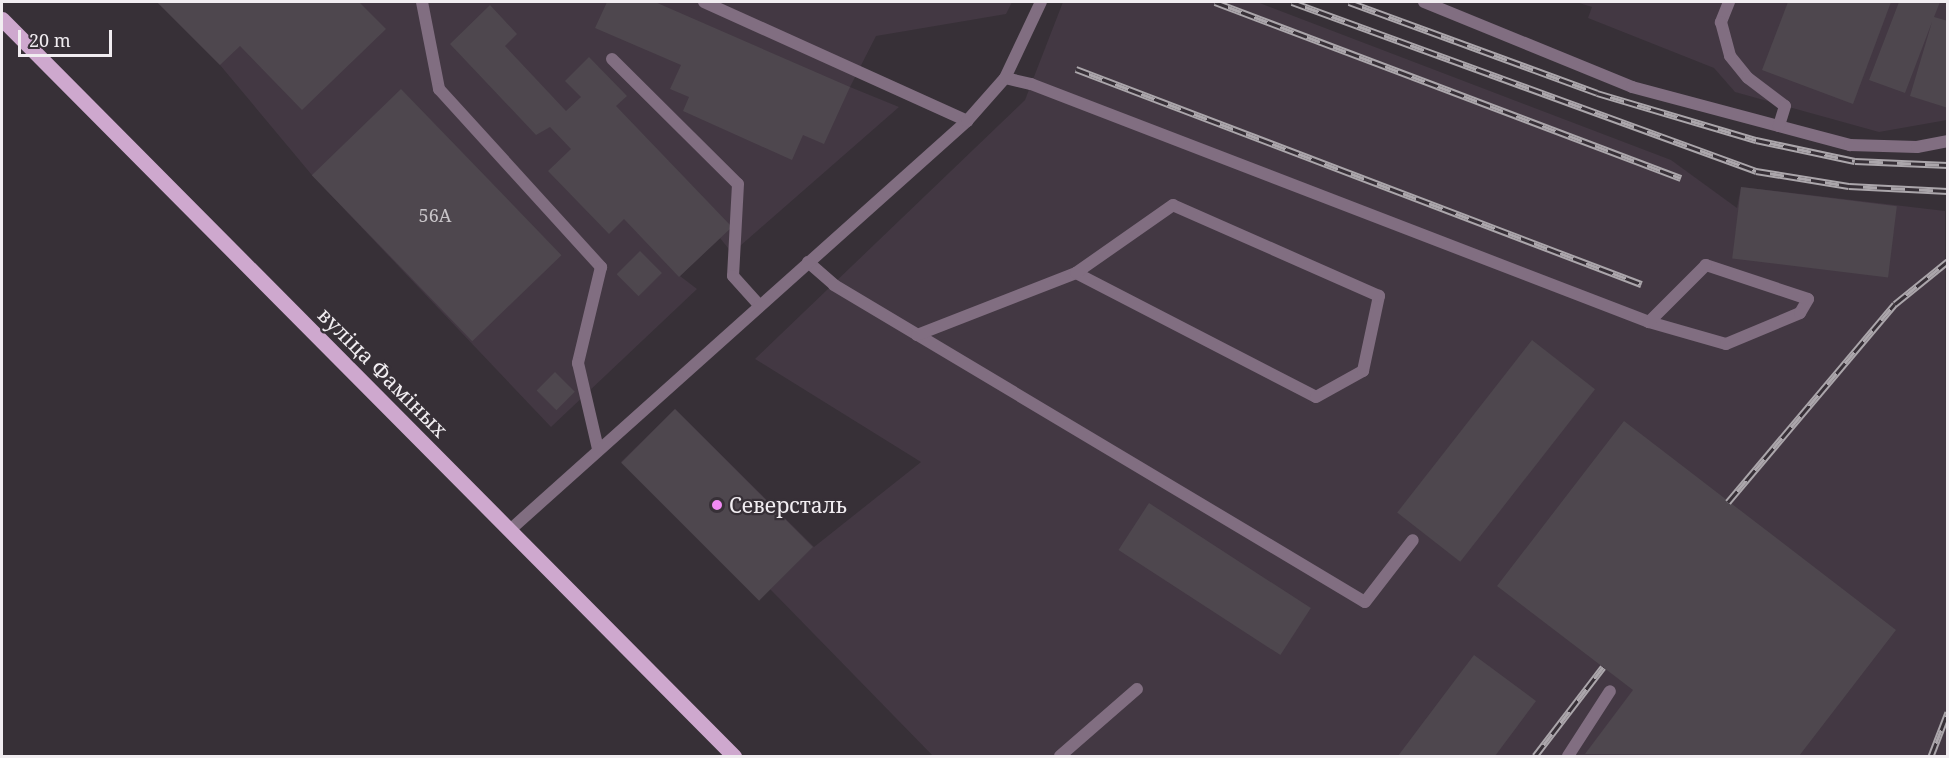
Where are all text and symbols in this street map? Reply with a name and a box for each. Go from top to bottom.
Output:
scale bar [21,18,116,56]
text: 20 m [29,28,71,52]
house number: 56А [419,204,451,226]
street label: вуліца Фаміных [313,302,453,442]
place label: Северсталь [729,492,847,518]
marker: Северсталь [710,498,724,512]

